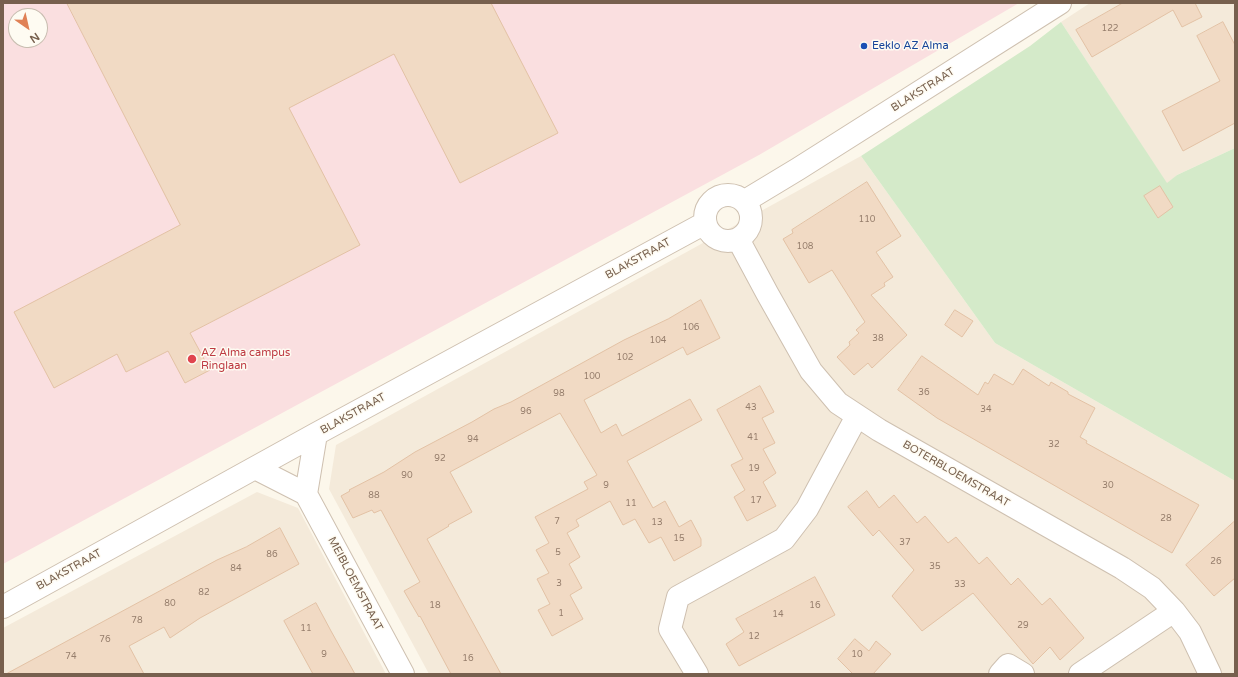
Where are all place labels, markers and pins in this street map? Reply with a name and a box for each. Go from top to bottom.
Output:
place label: Eeklo AZ Alma [872,39,949,53]
marker: Eeklo AZ Alma [859,41,869,51]
place label: AZ Alma campus Ringlaan [201,346,290,372]
marker: AZ Alma campus Ringlaan [186,353,198,365]

